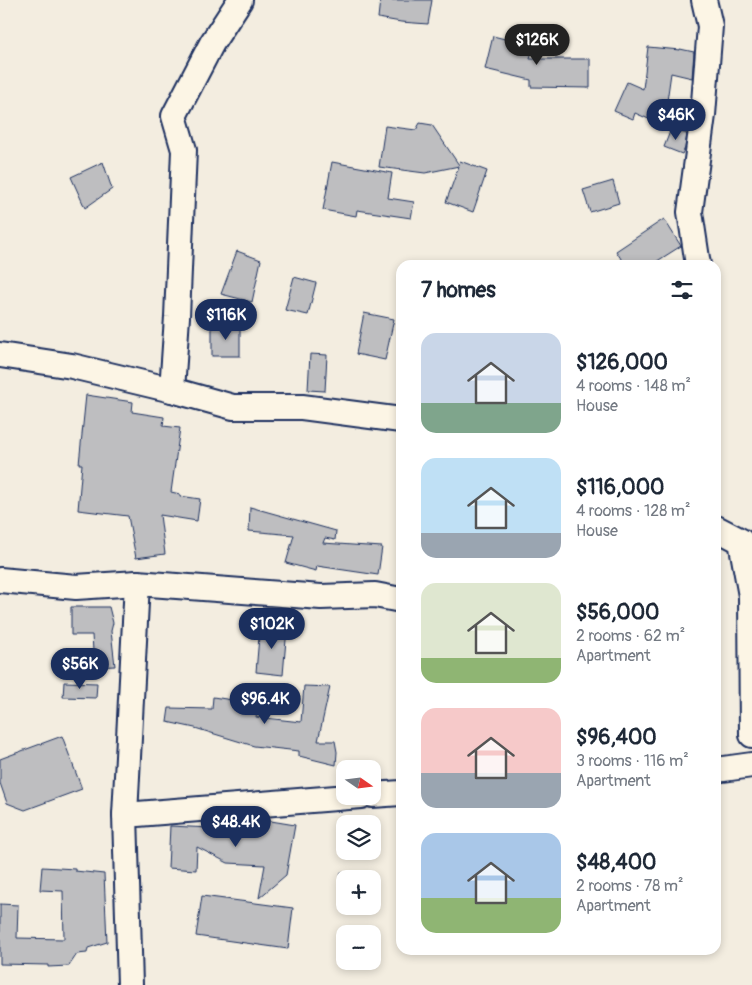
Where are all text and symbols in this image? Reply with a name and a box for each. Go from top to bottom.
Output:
pin: $126K [502,23,572,66]
text: $126K [516,30,558,50]
pin: $46K [646,98,706,141]
text: $46K [658,105,694,125]
icon: filters [668,276,696,304]
text: 7 homes [421,277,496,304]
pin: $116K [191,298,261,341]
text: $116K [206,305,246,325]
text: $126,000 [576,349,668,376]
icon: home [461,353,521,413]
text: 4 rooms · 148 m² [576,376,691,396]
text: House [576,396,618,416]
text: $116,000 [576,474,664,501]
icon: home [461,478,521,538]
text: 4 rooms · 128 m² [576,501,691,521]
text: House [576,521,618,541]
text: $56,000 [576,599,659,626]
icon: home [461,603,521,663]
pin: $102K [237,608,307,650]
text: $102K [250,614,294,634]
text: 2 rooms · 62 m² [576,626,685,646]
text: Apartment [576,646,651,666]
pin: $56K [50,648,110,690]
text: $56K [62,654,98,674]
pin: $96.4K [224,682,306,725]
text: $96.4K [241,689,289,709]
text: $96,400 [576,724,657,751]
icon: home [461,728,521,788]
text: 3 rooms · 116 m² [576,751,689,771]
north arrow [336,760,381,805]
map controls [336,760,381,970]
text: Apartment [576,771,651,791]
pin: $48.4K [195,806,277,848]
text: $48.4K [212,812,260,832]
button: layers [336,815,381,860]
text: $48,400 [576,849,656,876]
icon: home [461,853,521,913]
button: + [336,870,381,915]
text: 2 rooms · 78 m² [576,876,683,896]
text: Apartment [576,896,651,916]
button: − [336,925,381,970]

